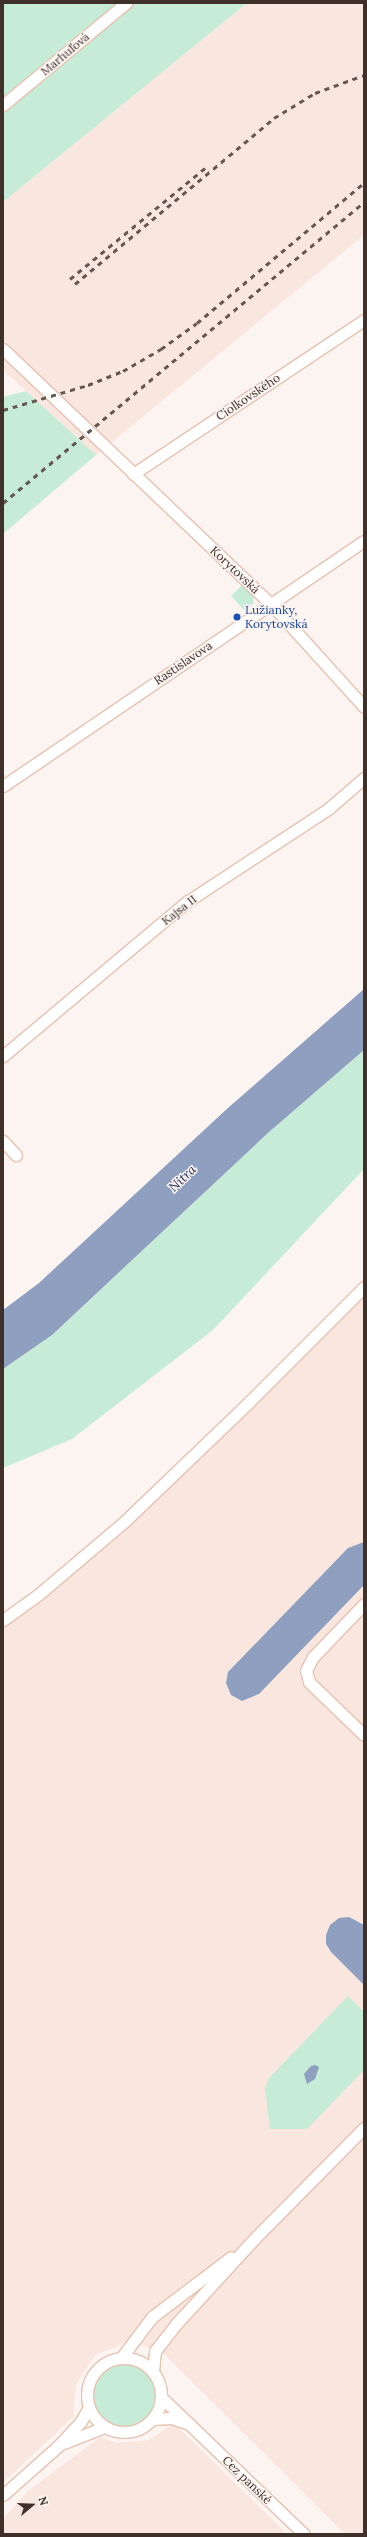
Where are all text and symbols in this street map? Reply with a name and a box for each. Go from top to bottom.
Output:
street label: Marhuľová [38,30,92,78]
street label: Ciolkovského [213,370,283,424]
street label: Korytovská [207,543,263,597]
place label: Lužianky, Korytovská [245,603,308,631]
marker: Lužianky, Korytovská [232,612,242,622]
street label: Rastislavova [151,638,215,688]
street label: Kajsa II [159,892,199,928]
water label: Nitra [166,1162,200,1196]
street label: Cez panské [219,2453,275,2507]
north arrow [12,2485,52,2525]
text: N [35,2495,51,2507]

